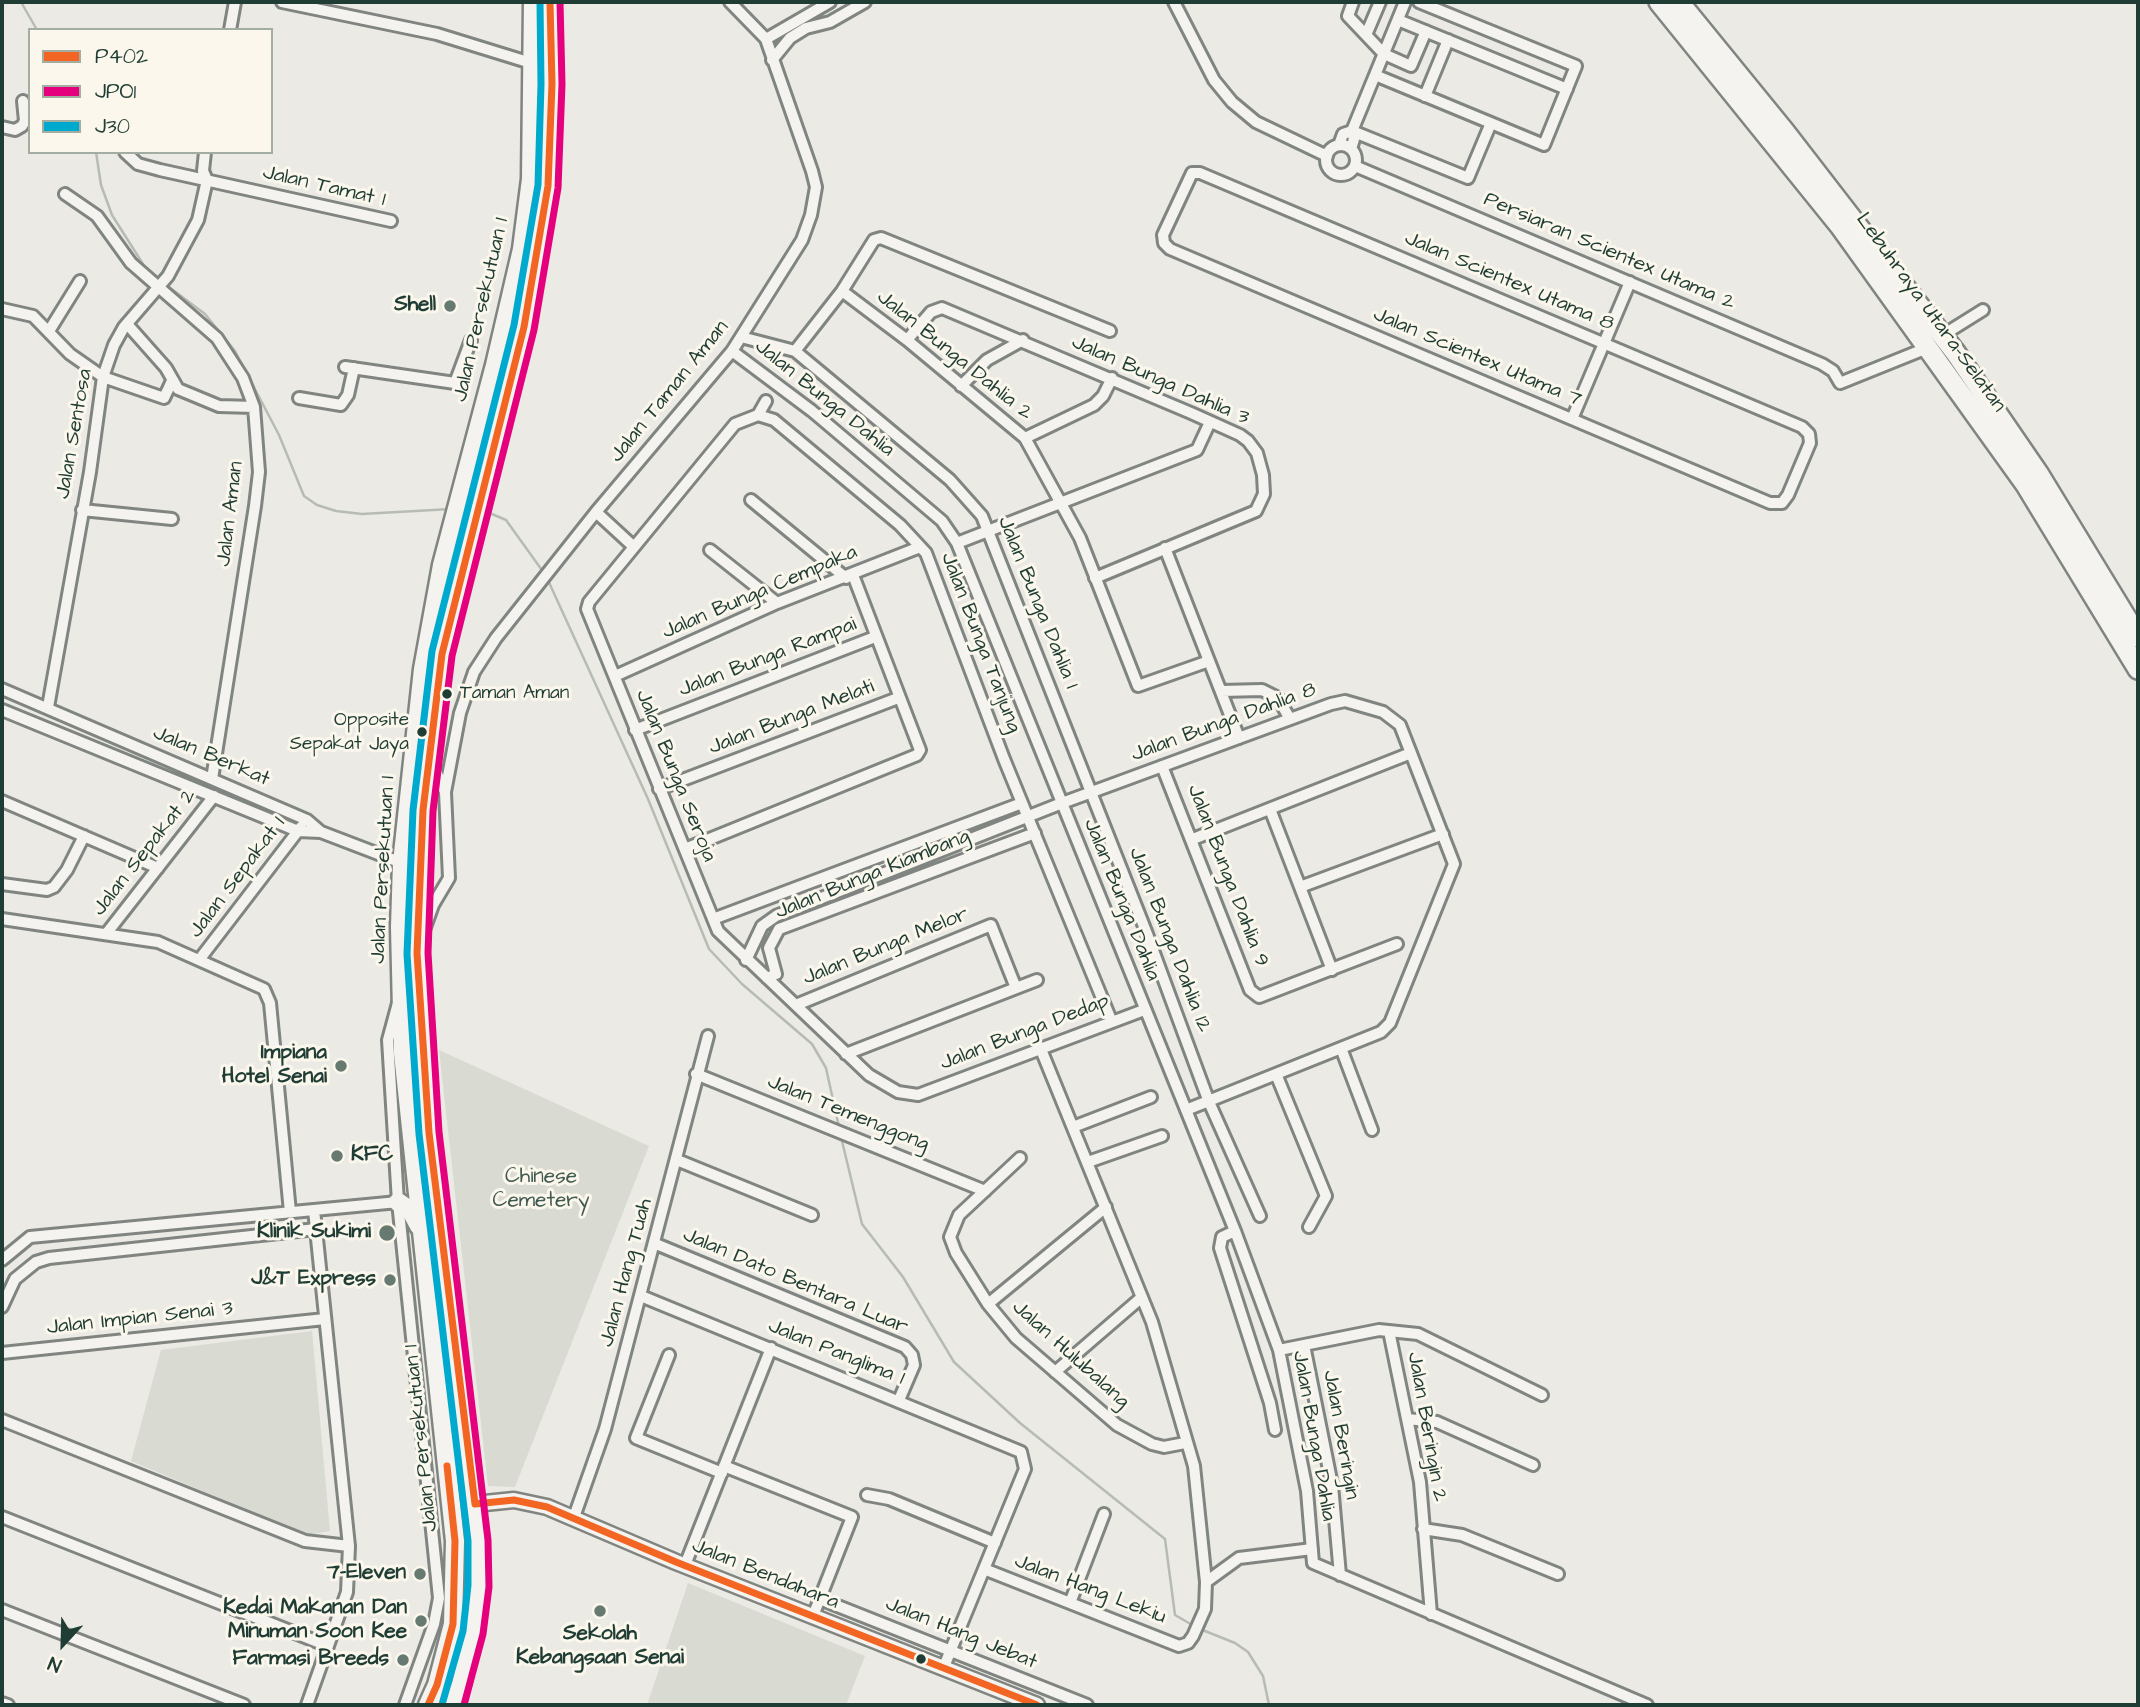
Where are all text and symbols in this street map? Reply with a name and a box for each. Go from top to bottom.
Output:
legend [28,28,273,154]
text: P402 [95,42,148,71]
text: JPO1 [95,77,136,106]
text: J30 [95,112,130,141]
street label: Jalan Tamat 1 [260,161,388,213]
street label: Persiaran Scientex Utama 2 [1480,188,1738,316]
street label: Lebuhraya Utara–Selatan [1849,209,2011,417]
street label: Jalan Persekutuan 1 [449,216,515,404]
street label: Jalan Scientex Utama 8 [1401,227,1617,337]
street label: Jalan Bunga Dahlia 2 [871,285,1037,427]
place label: Shell [394,293,436,319]
marker: Shell [442,298,458,314]
street label: Jalan Scientex Utama 7 [1369,303,1585,413]
street label: Jalan Taman Aman [605,316,735,468]
street label: Jalan Bunga Dahlia 3 [1067,331,1253,431]
street label: Jalan Bunga Dahlia [749,335,899,463]
street label: Jalan Sentosa [51,367,99,501]
street label: Jalan Aman [212,460,250,568]
street label: Jalan Bunga Dahlia 1 [991,513,1083,693]
street label: Jalan Bunga Cempaka [659,541,861,645]
street label: Jalan Bunga Tanjung [934,549,1026,737]
street label: Jalan Bunga Rampai [676,613,860,703]
street label: Jalan Bunga Melati [706,675,878,761]
street label: Jalan Bunga Dahlia 8 [1128,678,1320,768]
place label: Taman Aman [460,683,569,705]
street label: Jalan Bunga Seroja [629,686,721,866]
marker: Taman Aman [440,687,454,701]
place label: Opposite Sepakat Jaya [290,710,409,754]
street label: Jalan Berkat [149,721,273,793]
marker: Opposite Sepakat Jaya [415,725,429,739]
street label: Jalan Persekutuan 1 [366,776,402,964]
street label: Jalan Bunga Dahlia 9 [1181,781,1273,971]
street label: Jalan Sepakat 2 [88,784,202,922]
street label: Jalan Sepakat 1 [184,812,292,944]
street label: Jalan Bunga Dahlia [1077,815,1165,985]
street label: Jalan Bunga Kiambang [772,824,974,926]
street label: Jalan Bunga Dahlia 12 [1122,844,1216,1036]
street label: Jalan Bunga Melor [800,902,972,992]
street label: Jalan Bunga Dedap [937,989,1113,1077]
place label: Impiana Hotel Senai [222,1041,327,1091]
marker: Impiana Hotel Senai [333,1058,349,1074]
street label: Jalan Temenggong [763,1070,933,1158]
place label: KFC [351,1143,393,1169]
marker: KFC [329,1148,345,1164]
park label: Chinese Cemetery [493,1165,589,1215]
street label: Jalan Hang Tuah [595,1196,659,1350]
place label: Klinik Sukimi [257,1220,371,1246]
marker: Klinik Sukimi [377,1223,397,1243]
street label: Jalan Dato Bentara Luar [679,1223,911,1341]
place label: J&T Express [251,1267,376,1293]
marker: J&T Express [382,1272,398,1288]
street label: Jalan Hulubalang [1006,1296,1134,1414]
street label: Jalan Impian Senai 3 [46,1297,234,1341]
street label: Jalan Panglima 1 [764,1314,908,1392]
street label: Jalan Persekutuan 1 [400,1343,444,1533]
street label: Jalan Bunga Dahlia [1286,1349,1340,1523]
street label: Jalan Beringin 2 [1400,1350,1452,1504]
street label: Jalan Beringin [1316,1368,1364,1502]
street label: Jalan Bendahara [688,1534,842,1616]
street label: Jalan Hang Lekiu [1011,1549,1169,1631]
place label: 7-Eleven [327,1561,406,1587]
marker: 7-Eleven [412,1566,428,1582]
street label: Jalan Hang Jebat [882,1592,1040,1676]
place label: Kedai Makanan Dan Minuman Soon Kee [223,1596,407,1646]
marker: Sekolah Kebangsaan Senai [592,1603,608,1619]
north arrow [28,1609,98,1679]
marker: Kedai Makanan Dan Minuman Soon Kee [413,1613,429,1629]
place label: Sekolah Kebangsaan Senai [516,1622,684,1672]
place label: Farmasi Breeds [232,1647,389,1673]
text: N [44,1649,66,1679]
marker: Farmasi Breeds [395,1652,411,1668]
unlabelled marker [914,1652,928,1666]

